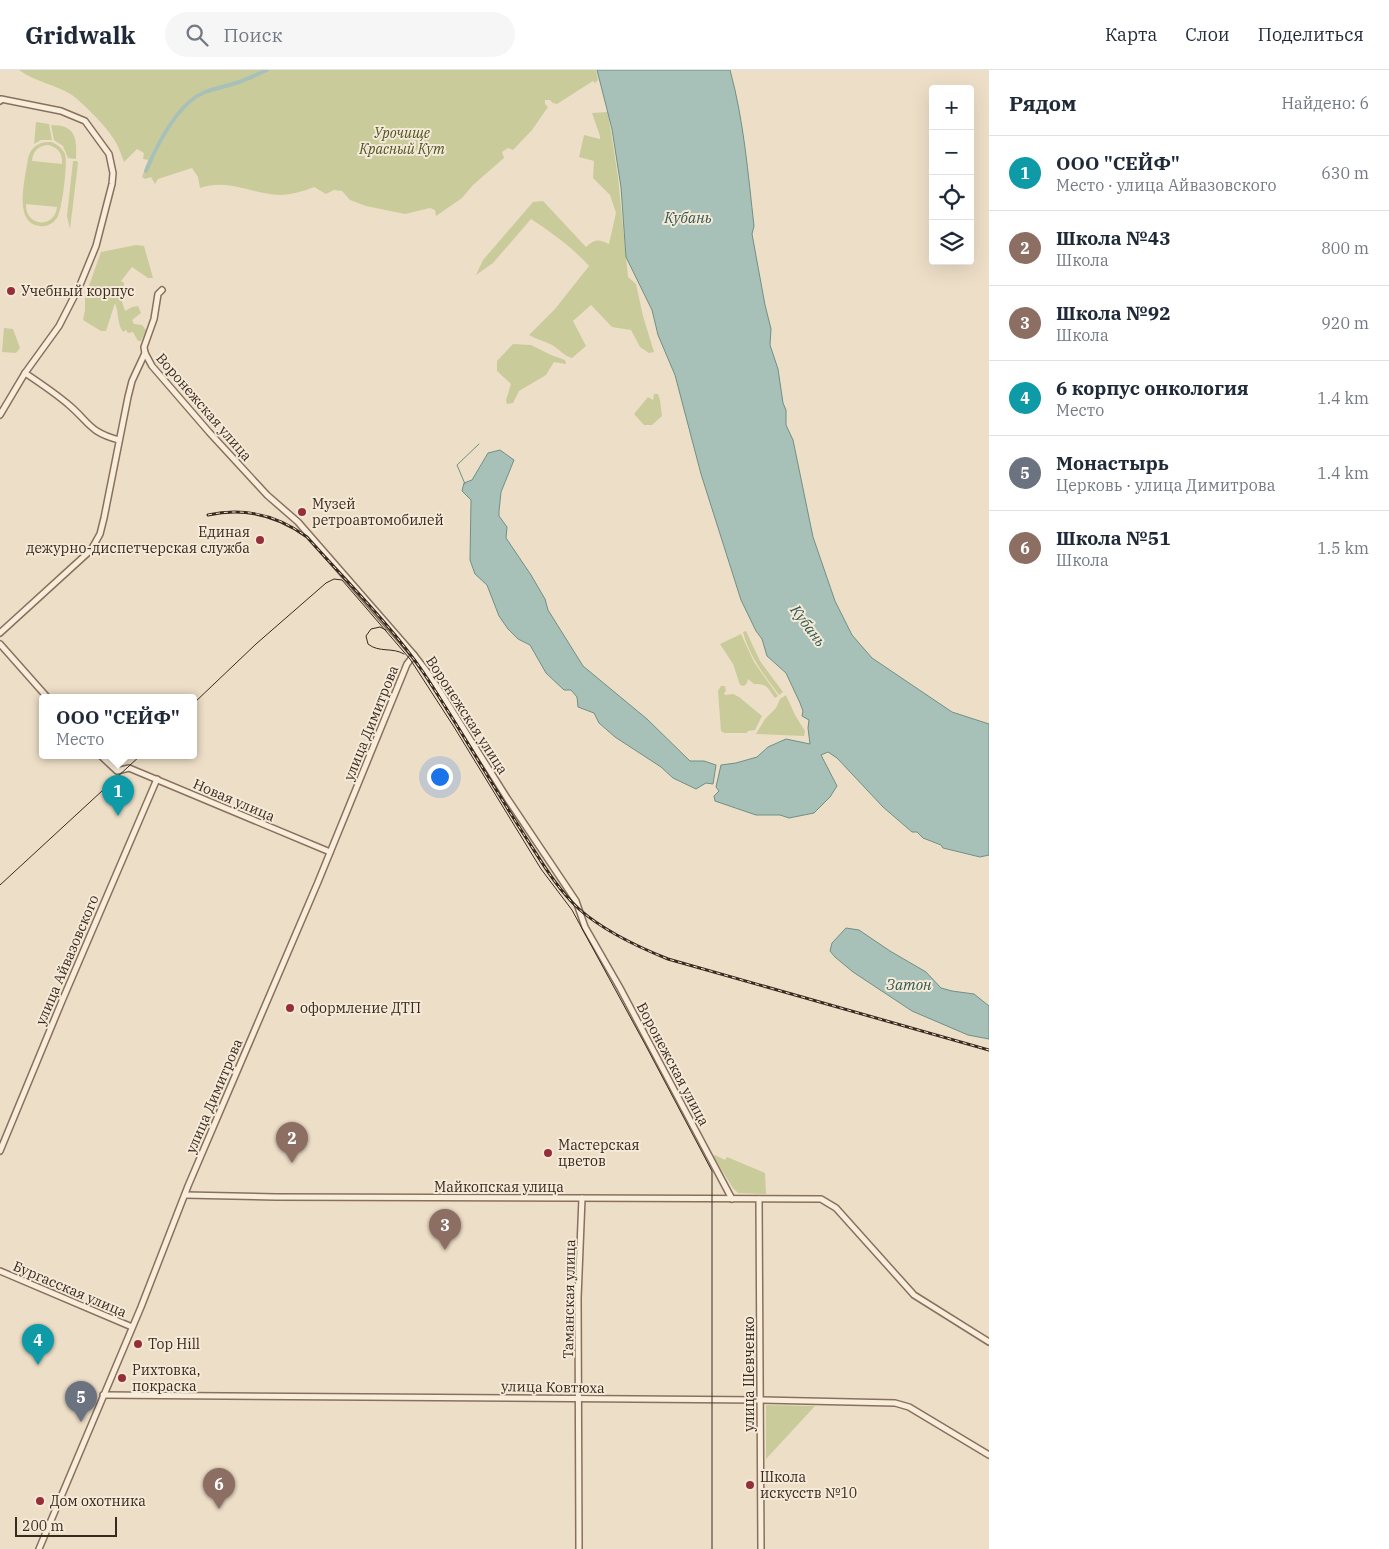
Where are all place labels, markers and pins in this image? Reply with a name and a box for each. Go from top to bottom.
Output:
place label: Учебный корпус [21,282,135,300]
marker: Учебный корпус [5,285,17,297]
place label: Музей ретроавтомобилей [312,495,444,529]
marker: Музей ретроавтомобилей [296,506,308,518]
place label: Единая дежурно-диспетчерская служба [26,523,250,557]
marker: Единая дежурно-диспетчерская служба [254,534,266,546]
pin: 1 [102,775,134,816]
place label: оформление ДТП [300,999,421,1017]
marker: оформление ДТП [284,1002,296,1014]
pin: 2 [276,1122,308,1163]
place label: Мастерская цветов [558,1136,640,1170]
marker: Мастерская цветов [542,1147,554,1159]
pin: 3 [429,1209,461,1250]
pin: 4 [22,1324,54,1365]
place label: Top Hill [148,1335,200,1353]
marker: Top Hill [132,1338,144,1350]
place label: Рихтовка, покраска [132,1361,201,1395]
marker: Рихтовка, покраска [116,1372,128,1384]
pin: 5 [65,1381,97,1422]
pin: 6 [203,1468,235,1509]
place label: Школа искусств №10 [760,1468,857,1502]
marker: Школа искусств №10 [744,1479,756,1491]
place label: Дом охотника [50,1492,146,1510]
marker: Дом охотника [34,1495,46,1507]

